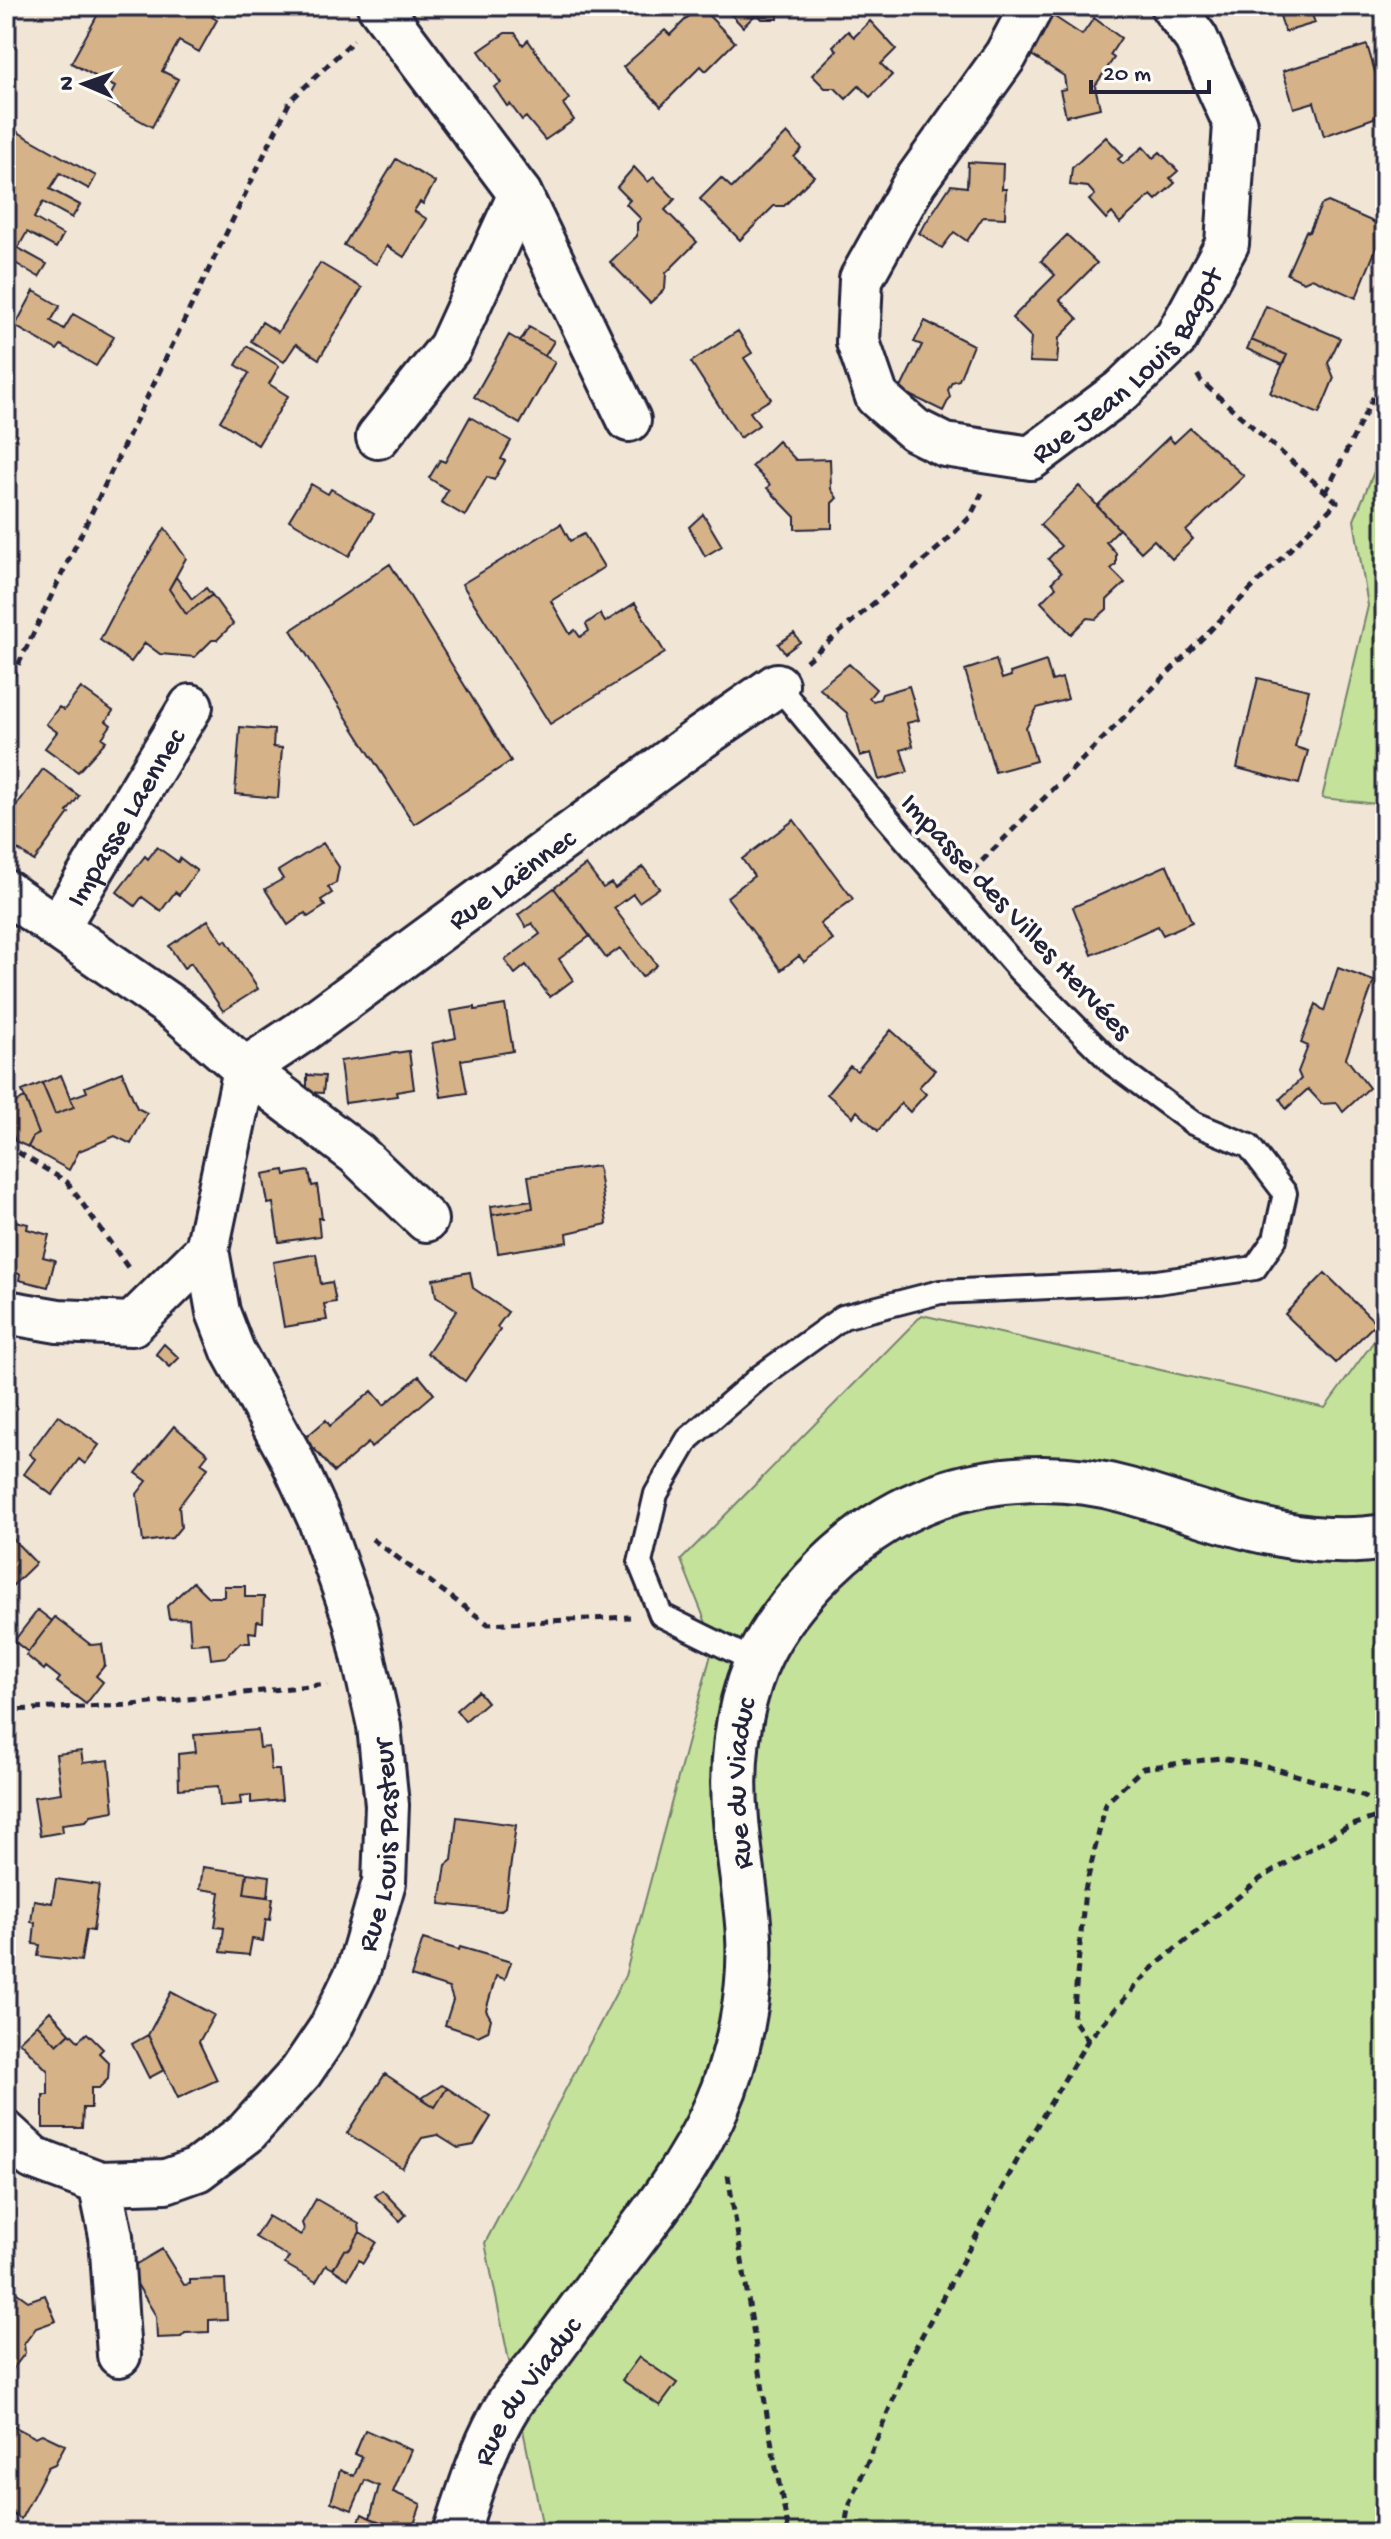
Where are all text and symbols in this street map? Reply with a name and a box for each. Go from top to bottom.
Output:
north arrow [44,44,124,124]
scale bar [1091,44,1209,94]
text: 20 m [1103,61,1151,90]
text: N [55,76,81,91]
street label: Rue Jean Louis Bagot [1026,260,1234,474]
street label: Impasse Laennec [61,722,196,915]
street label: Impasse des Villes Hervées [891,788,1139,1049]
street label: Rue Laënnec [443,822,585,940]
street label: Rue du Viaduc [721,1693,767,1871]
street label: Rue Louis Pasteur [352,1734,409,1956]
street label: Rue du Viaduc [468,2310,592,2472]

